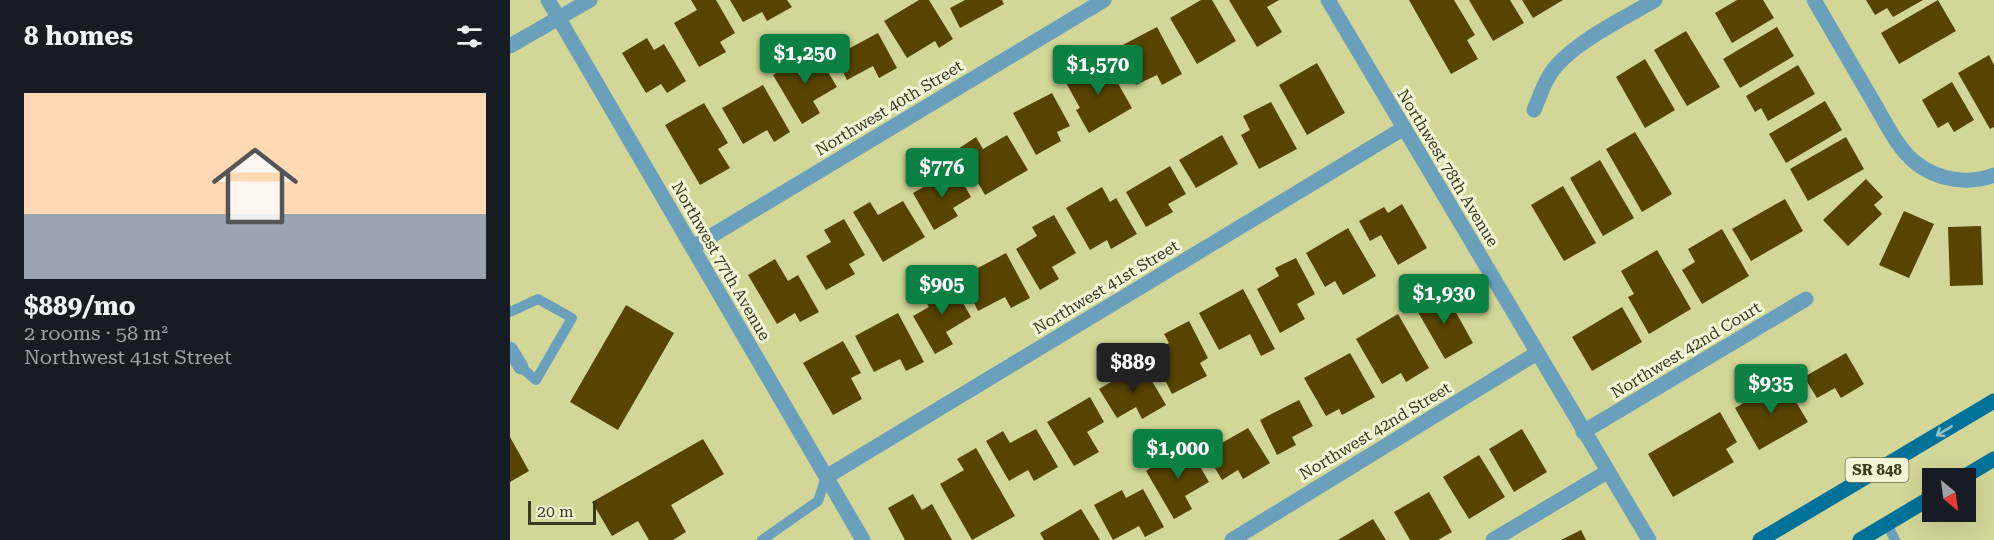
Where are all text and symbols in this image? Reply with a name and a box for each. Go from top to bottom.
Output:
icon: filters [453,20,486,53]
text: 8 homes [24,21,133,51]
pin: $1,250 [756,34,854,85]
text: $1,250 [774,41,836,65]
pin: $1,570 [1049,45,1147,96]
text: $1,570 [1067,52,1129,76]
street label: Northwest 40th Street [812,56,966,160]
street label: Northwest 78th Avenue [1393,86,1503,250]
icon: home [201,132,309,240]
pin: $776 [906,148,978,199]
text: $776 [920,155,964,179]
street label: Northwest 77th Avenue [668,178,774,344]
street label: Northwest 41st Street [1030,236,1182,338]
pin: $905 [906,265,978,316]
text: $905 [920,272,964,296]
pin: $1,930 [1395,274,1493,325]
text: $1,930 [1413,281,1475,305]
text: $889/mo [24,291,136,321]
street label: Northwest 42nd Court [1608,298,1764,402]
text: 2 rooms · 58 m² [24,321,168,345]
pin: $889 [1097,343,1169,394]
text: Northwest 41st Street [24,345,232,369]
text: $889 [1111,350,1155,374]
pin: $935 [1735,364,1807,415]
text: $935 [1749,371,1793,395]
street label: Northwest 42nd Street [1296,378,1454,484]
one-way arrow [1936,425,1953,437]
pin: $1,000 [1129,429,1227,480]
text: $1,000 [1147,436,1209,460]
road number: SR 848 [1846,458,1908,482]
north arrow [1922,468,1976,522]
map controls [1922,468,1976,522]
scale bar [528,498,596,526]
text: 20 m [537,502,574,521]

